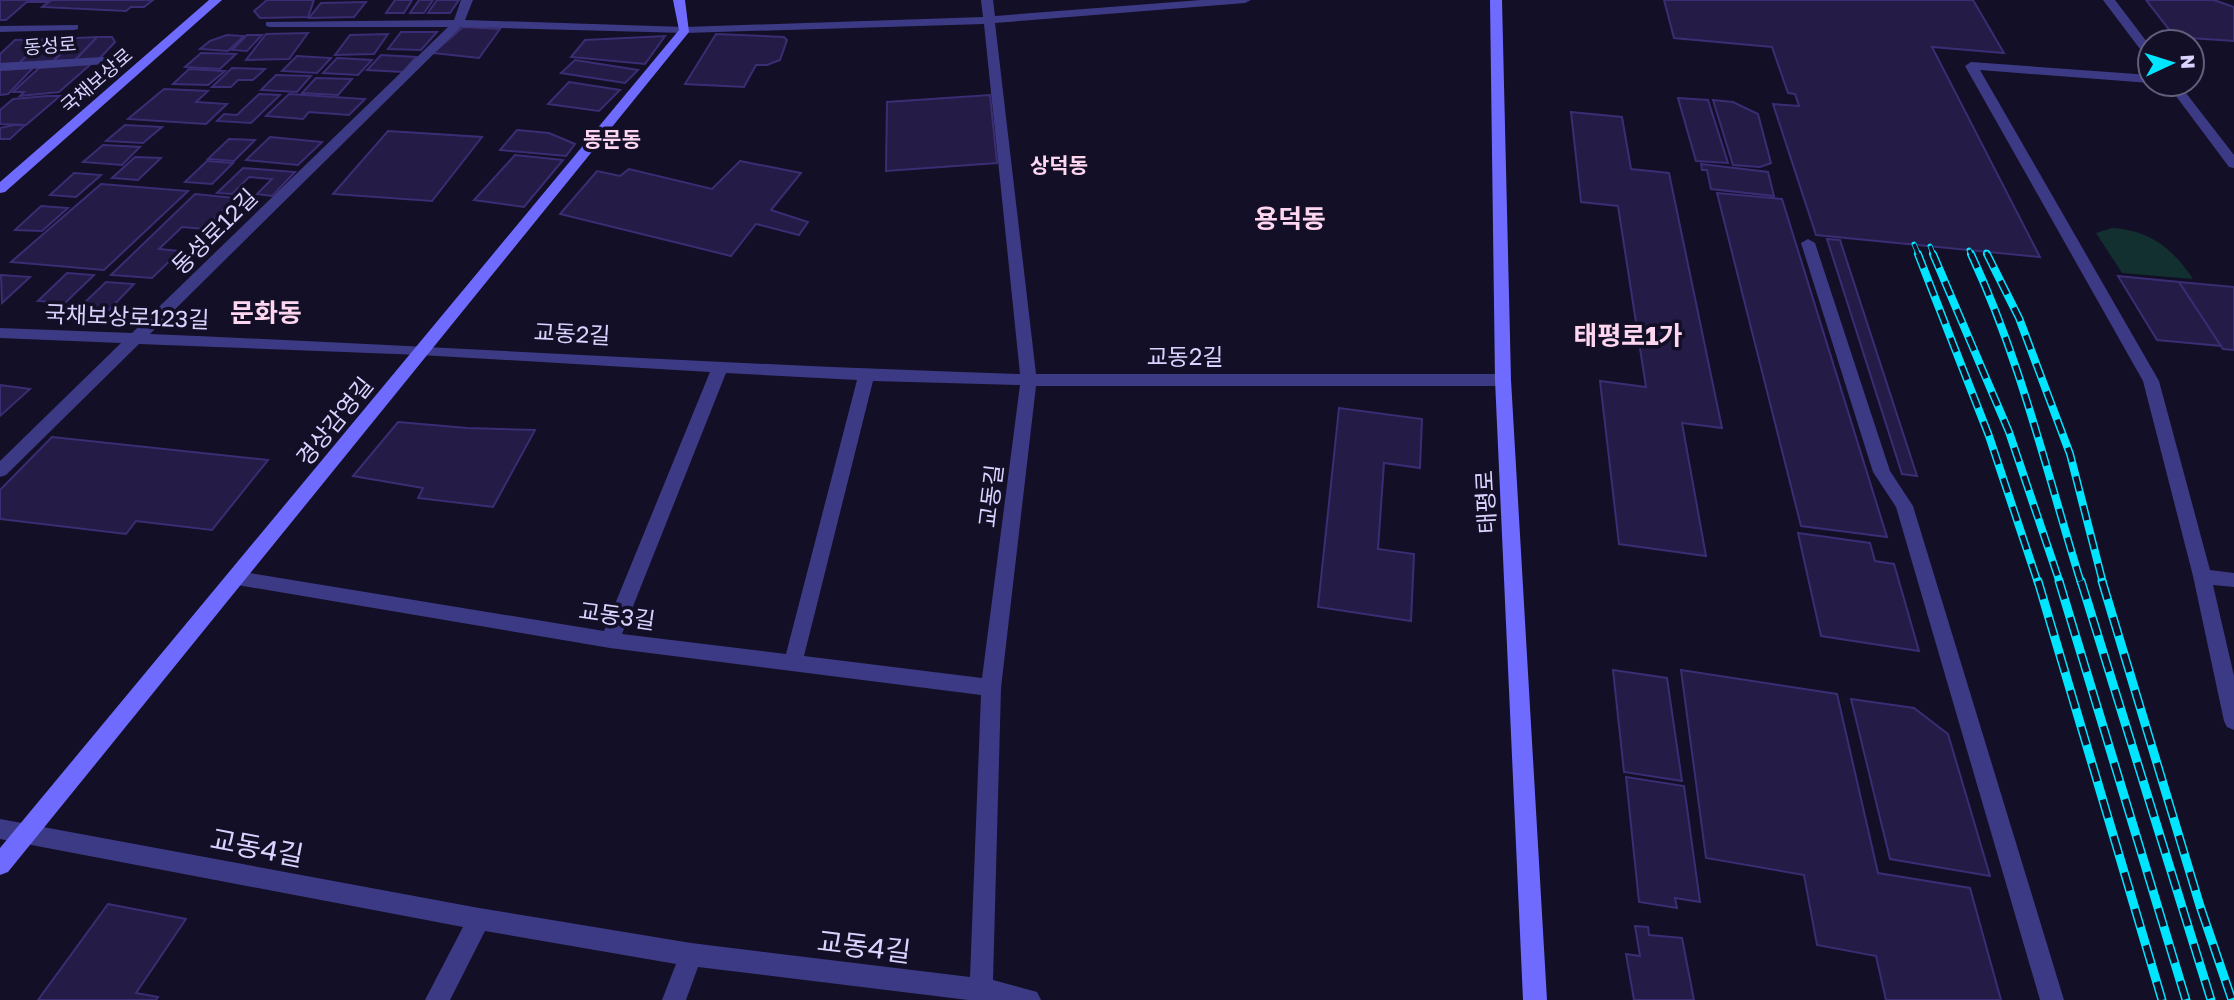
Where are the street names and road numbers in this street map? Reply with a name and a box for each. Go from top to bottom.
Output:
street label: 동성로 [23,32,77,58]
street label: 국채보상로 [55,43,137,117]
street label: 동성로12길 [166,183,262,279]
street label: 국채보상로123길 [44,299,210,333]
street label: 교동2길 [533,317,611,349]
street label: 교동2길 [1147,342,1223,370]
street label: 경상감영길 [290,371,378,471]
street label: 교동길 [972,463,1008,529]
street label: 태평로 [1469,470,1501,534]
street label: 교동3길 [577,596,657,634]
street label: 교동4길 [208,822,306,872]
street label: 교동4길 [815,924,913,968]

